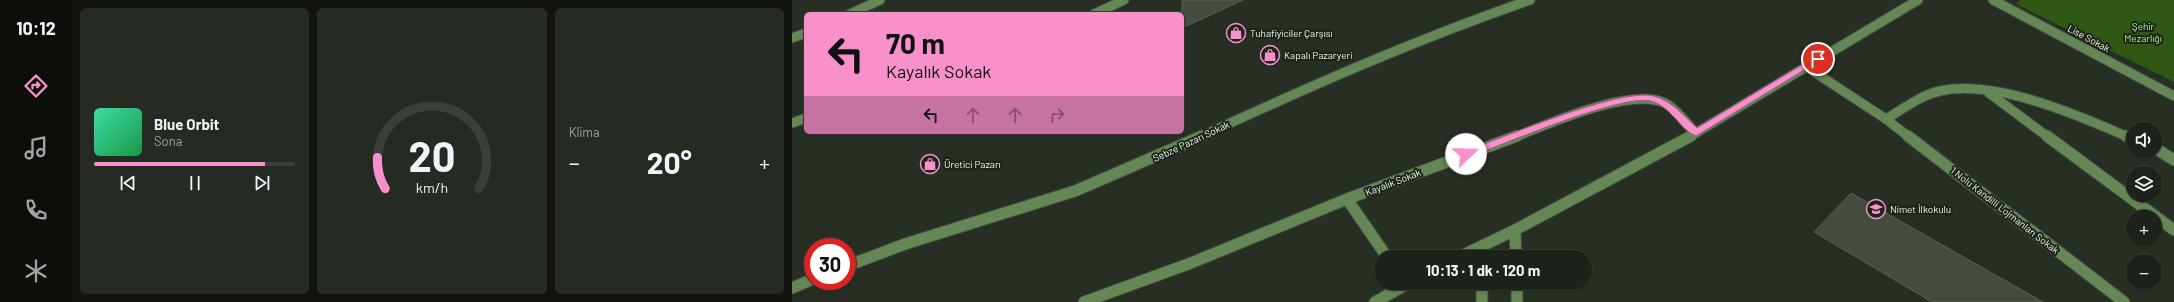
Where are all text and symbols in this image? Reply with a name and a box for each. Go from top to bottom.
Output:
text: 10:12 [16,17,56,39]
park label: Şehir Mezarlığı [2124,20,2162,44]
shop icon: Tuhafiyiciler Çarşısı [1225,22,1247,44]
street label: Lise Sokak [2066,22,2112,54]
text: 70 m [886,26,945,60]
place label: Tuhafiyiciler Çarşısı [1250,27,1333,39]
icon: left [820,28,872,80]
pin [1801,42,1835,76]
shop icon: Kapalı Pazaryeri [1259,44,1281,66]
icon: arrive [1807,48,1829,70]
place label: Kapalı Pazaryeri [1284,49,1352,61]
text: Kayalık Sokak [886,60,991,82]
icon: directions [22,72,50,100]
icon: left [920,104,942,126]
icon: ahead [962,104,984,126]
icon: ahead [1004,104,1026,126]
icon: right [1046,104,1068,126]
text: Blue Orbit [154,115,219,133]
street label: Sebze Pazarı Sokak [1151,118,1231,164]
map controls [2126,122,2162,290]
button: sound [2126,122,2162,158]
text: Klima [569,124,600,140]
text: 20 [408,130,455,180]
text: Sona [154,133,182,149]
position arrow [1445,133,1487,175]
icon: music [22,134,50,162]
text: 20° [647,144,692,180]
text: − [569,149,580,175]
text: + [759,149,770,175]
shop icon: Üretici Pazarı [919,153,941,175]
place label: Üretici Pazarı [944,158,1001,170]
street label: 1 Nolu Kandilli Lojmanları Sokak [1948,164,2062,256]
street label: Kayalık Sokak [1364,166,1422,198]
button: layers [2126,166,2162,202]
icon: previous [117,172,139,194]
icon: pause [184,172,206,194]
icon: next [251,172,273,194]
text: km/h [416,179,448,196]
icon: phone [22,196,50,224]
school or university icon: Nimet İlkokulu [1865,198,1887,220]
place label: Nimet İlkokulu [1890,203,1951,215]
button: + [2126,210,2162,246]
speed limit sign: 30 [804,238,856,290]
button: − [2126,254,2162,290]
icon: climate [22,257,50,285]
text: 10:13 · 1 dk · 120 m [1426,261,1540,279]

